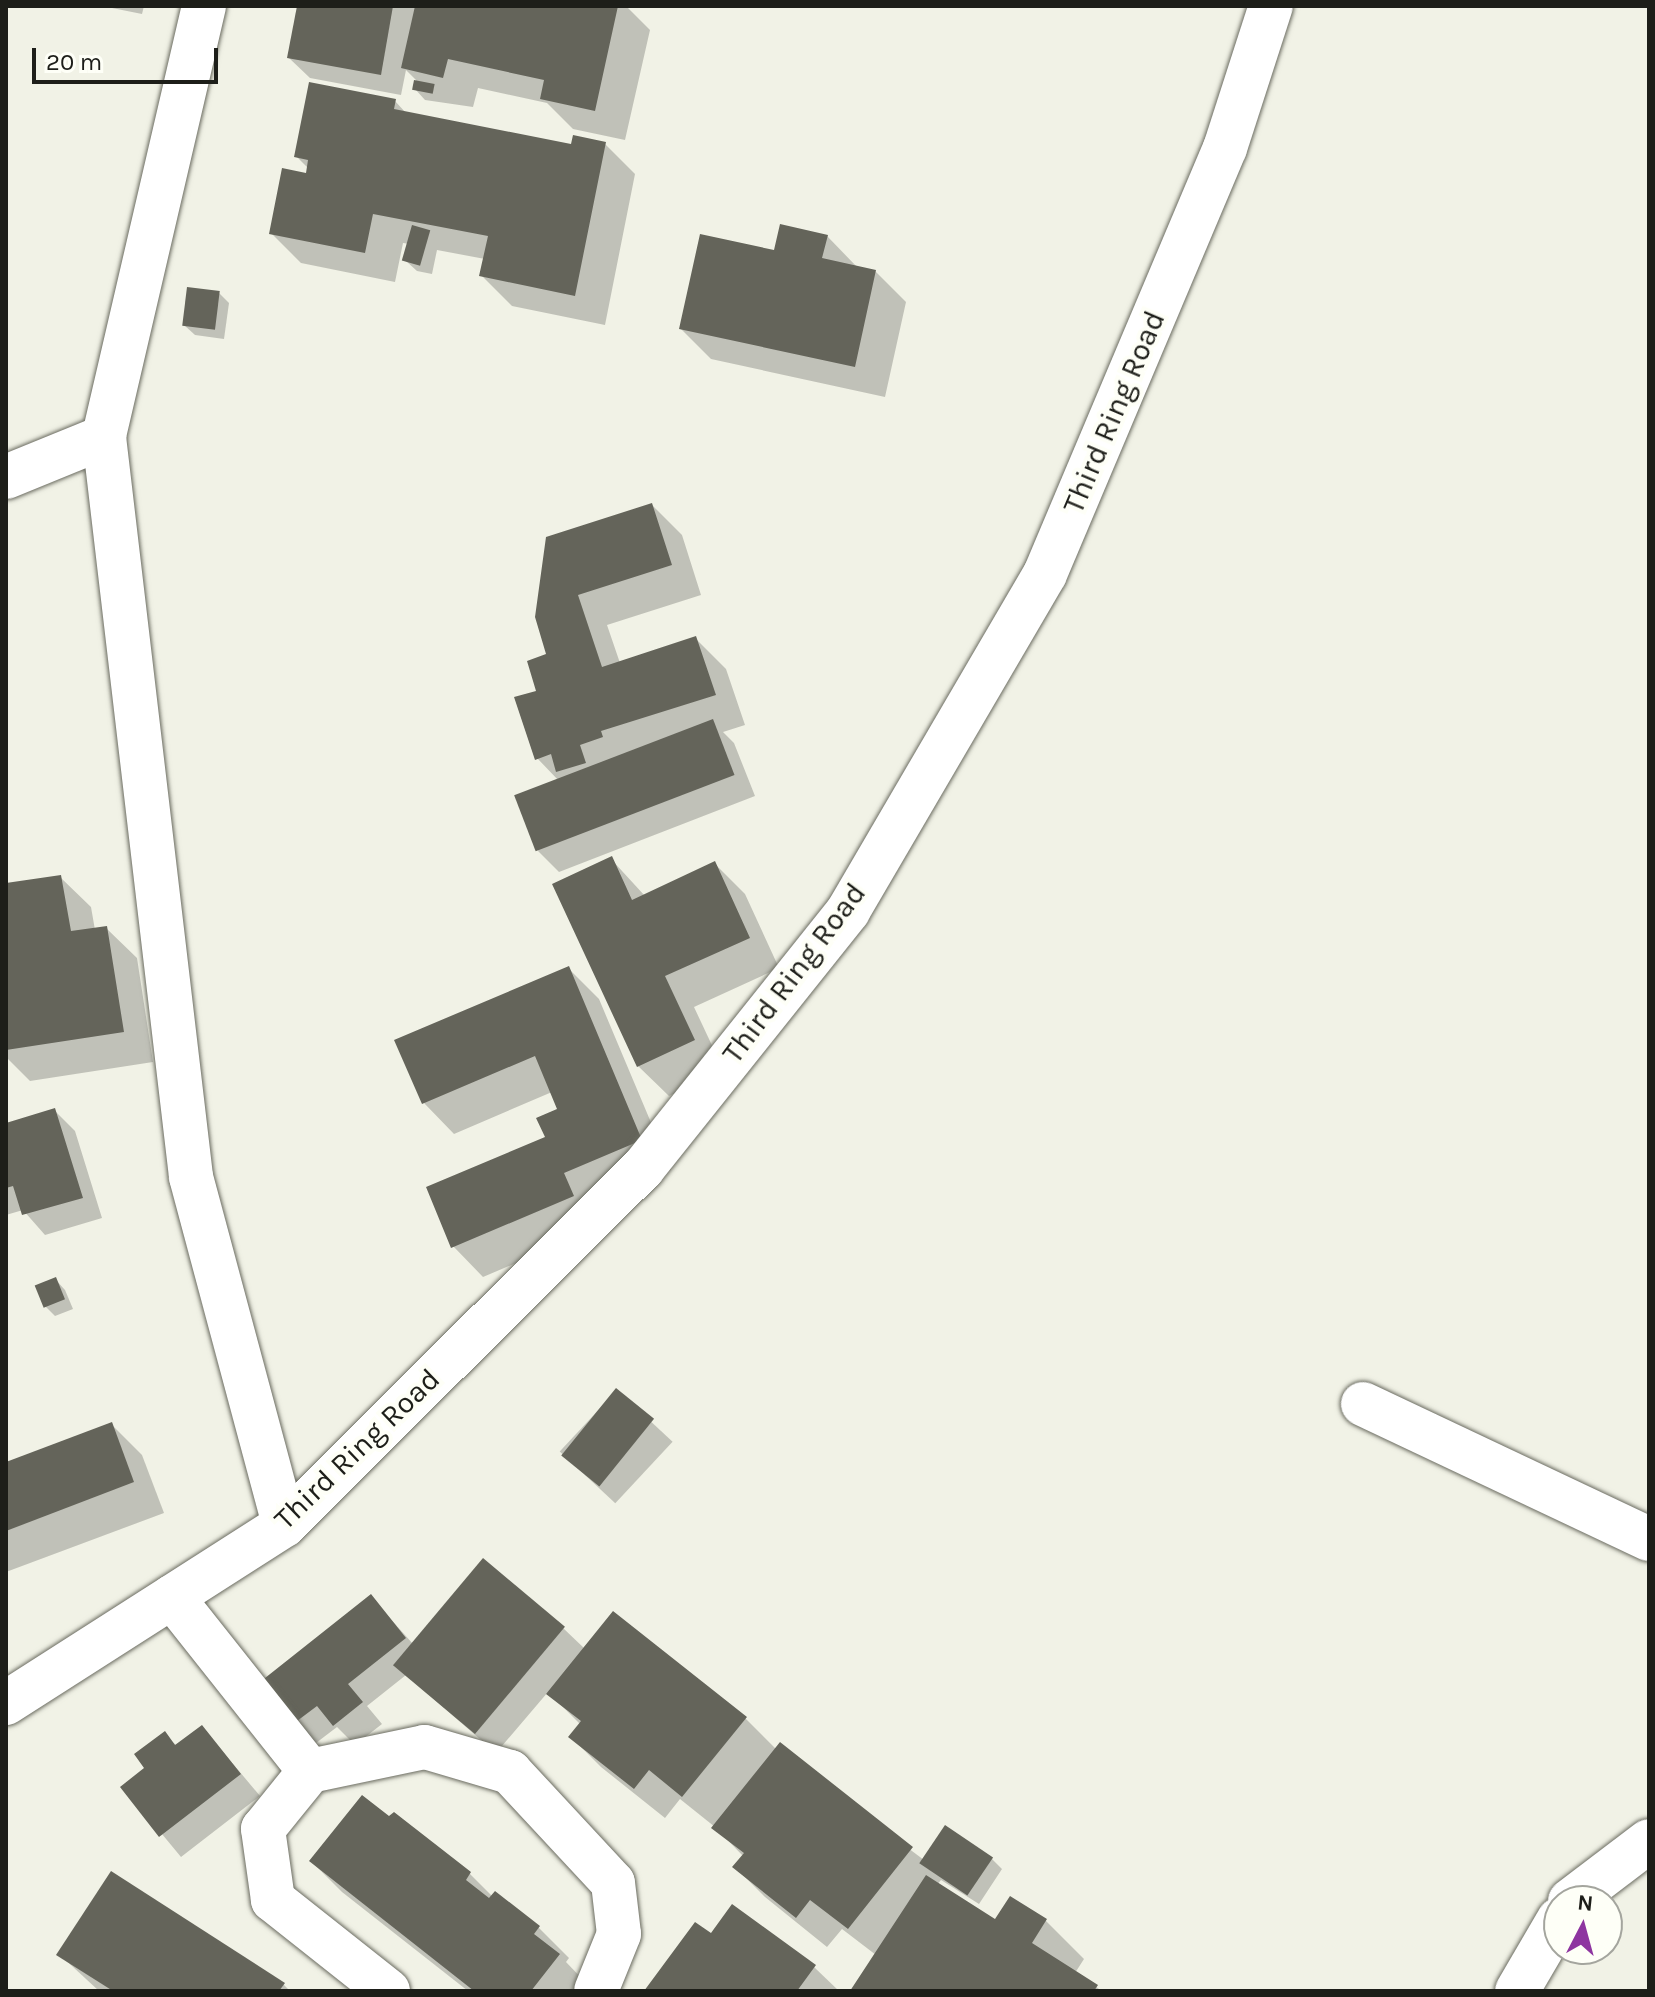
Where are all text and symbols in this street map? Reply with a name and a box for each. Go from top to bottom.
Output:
scale bar [36,32,222,82]
text: 20 m [46,48,102,76]
street label: Third Ring Road [1055,305,1173,519]
street label: Third Ring Road [715,876,873,1070]
street label: Third Ring Road [267,1361,447,1537]
north arrow [1543,1885,1623,1965]
text: N [1576,1889,1595,1917]

